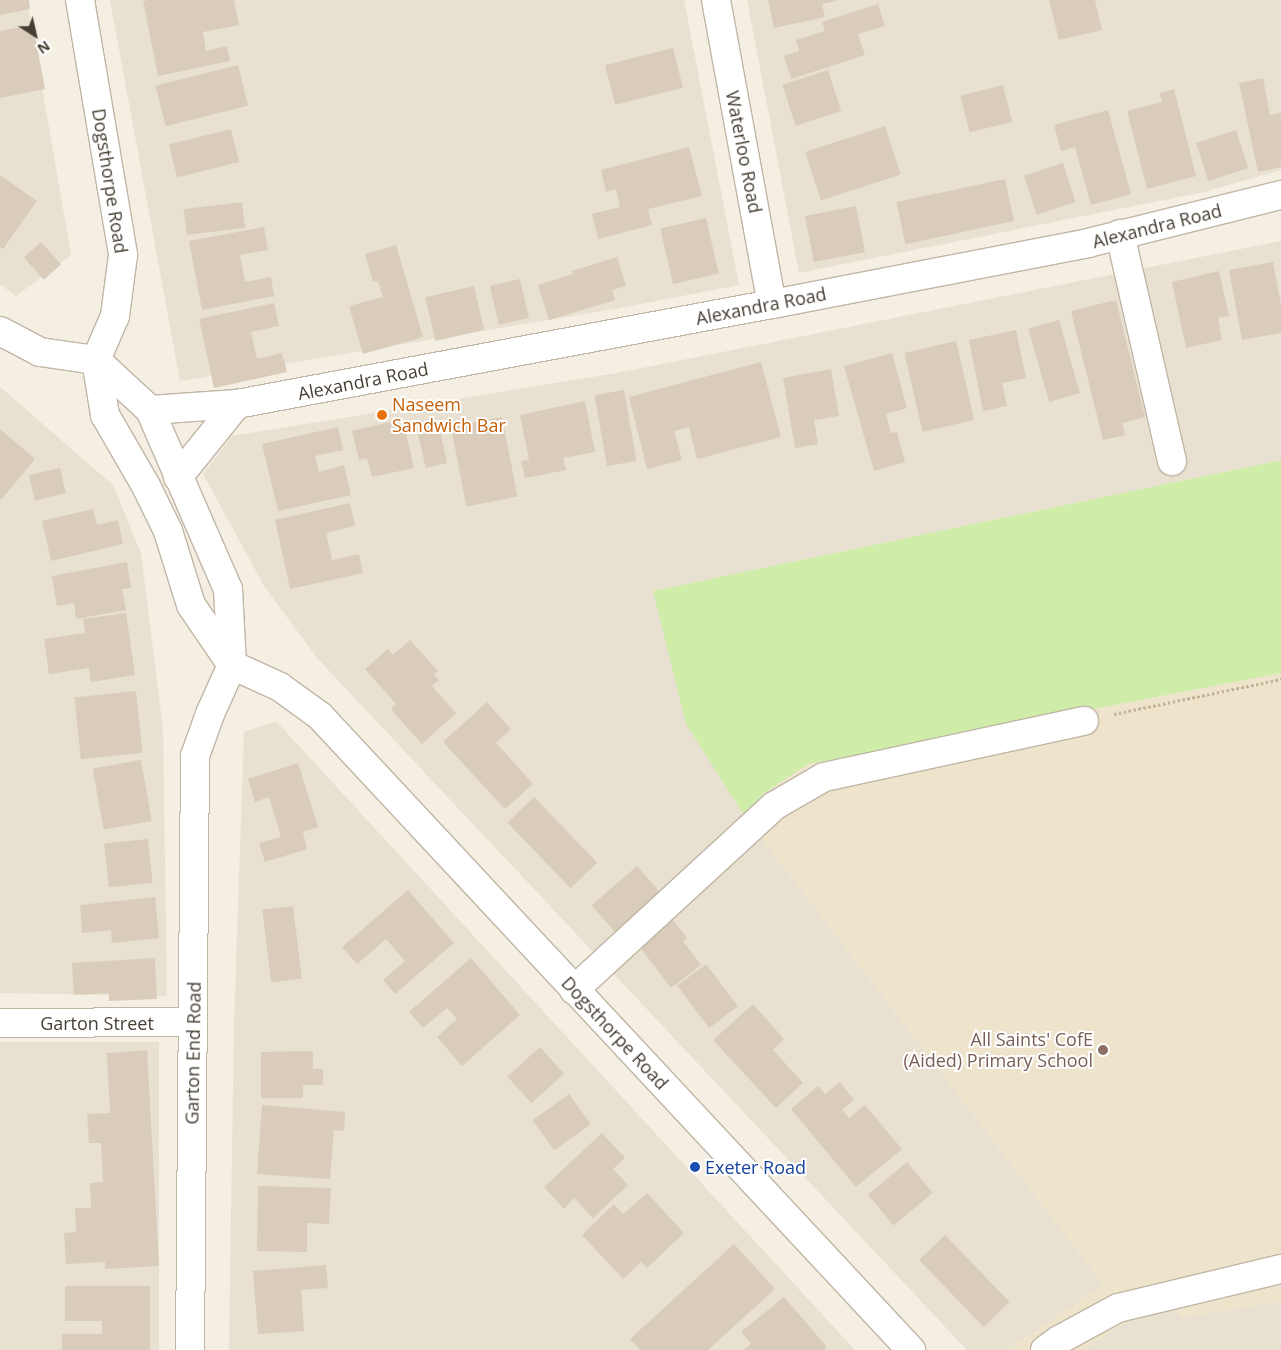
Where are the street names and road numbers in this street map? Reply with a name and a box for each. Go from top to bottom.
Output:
street label: Waterloo Road [722,89,766,215]
street label: Dogsthorpe Road [88,107,132,255]
street label: Alexandra Road [1090,199,1224,253]
street label: Alexandra Road [694,283,828,329]
street label: Alexandra Road [296,358,430,404]
street label: Dogsthorpe Road [557,972,673,1094]
street label: Garton End Road [181,981,205,1125]
street label: Garton Street [40,1012,154,1034]

